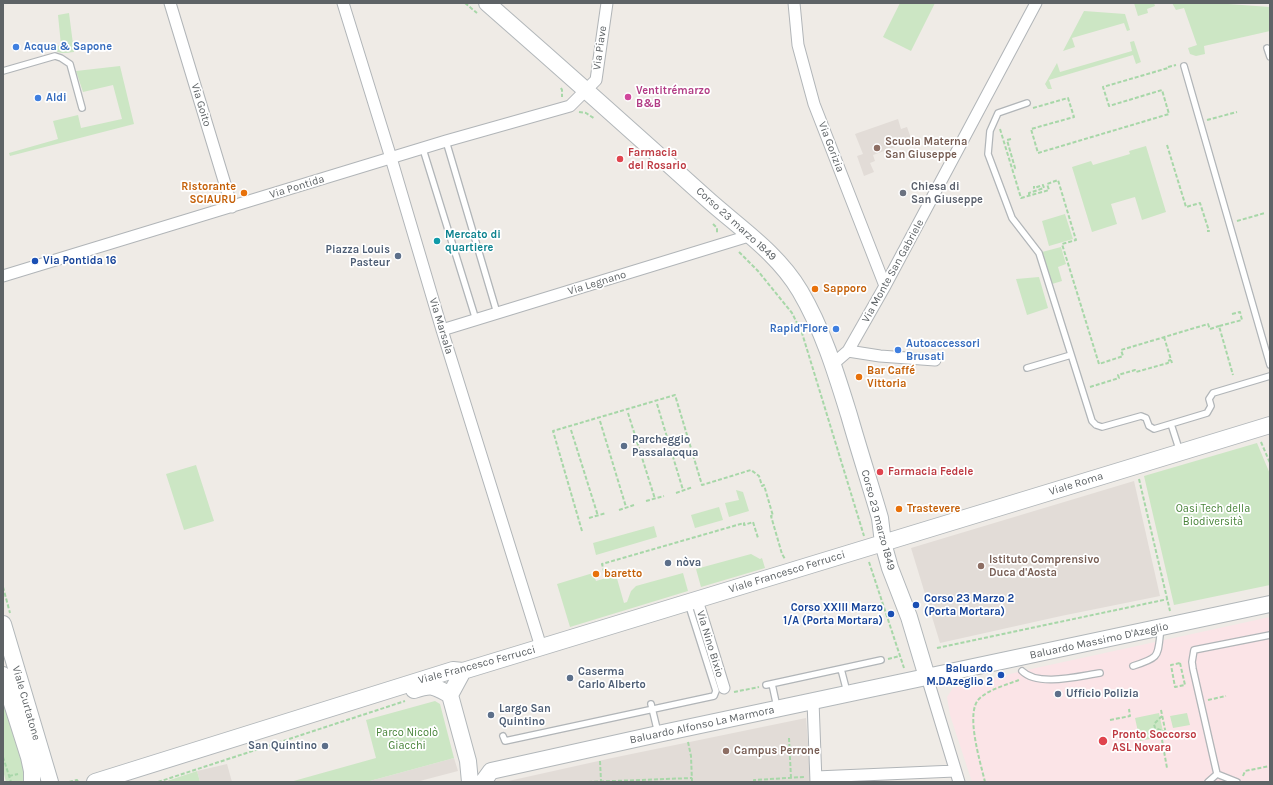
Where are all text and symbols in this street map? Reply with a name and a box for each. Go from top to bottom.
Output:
street label: Via Piave [590,25,610,71]
place label: Acqua & Sapone [24,40,112,54]
marker: Acqua & Sapone [11,42,21,52]
street label: Via Goito [188,82,214,128]
place label: Ventitrémarzo B&B [636,84,710,110]
place label: Aldi [46,91,67,105]
marker: Ventitrémarzo B&B [623,92,633,102]
marker: Aldi [33,93,43,103]
street label: Via Gorizia [815,120,847,174]
place label: Scuola Materna San Giuseppe [885,135,967,161]
marker: Scuola Materna San Giuseppe [872,143,882,153]
place label: Farmacia del Rosario [628,146,686,172]
marker: Farmacia del Rosario [615,154,625,164]
street label: Via Pontida [268,172,326,202]
place label: Ristorante SCIAURU [181,180,236,206]
place label: Chiesa di San Giuseppe [911,180,983,206]
street label: Corso 23 marzo 1849 [693,184,779,264]
marker: Ristorante SCIAURU [239,188,249,198]
marker: Chiesa di San Giuseppe [898,188,908,198]
street label: Via Monte San Gabriele [859,217,927,325]
place label: Mercato di quartiere [445,228,501,254]
marker: Mercato di quartiere [432,236,442,246]
place label: Piazza Louis Pasteur [325,243,390,269]
marker: Piazza Louis Pasteur [393,251,403,261]
place label: Via Pontida 16 [43,254,116,268]
marker: Via Pontida 16 [30,256,40,266]
street label: Via Legnano [566,268,628,298]
place label: Sapporo [823,282,867,296]
marker: Sapporo [810,284,820,294]
street label: Via Marsala [426,296,456,356]
place label: Rapid'Flore [770,322,828,336]
marker: Rapid'Flore [831,324,841,334]
place label: Autoaccessori Brusati [906,337,980,363]
marker: Autoaccessori Brusati [893,345,903,355]
place label: Bar Caffé Vittoria [867,364,915,390]
marker: Bar Caffé Vittoria [854,372,864,382]
place label: Parcheggio Passalacqua [632,433,699,459]
marker: Parcheggio Passalacqua [619,441,629,451]
place label: Farmacia Fedele [888,465,973,479]
marker: Farmacia Fedele [875,467,885,477]
street label: Corso 23 marzo 1849 [858,468,898,572]
street label: Viale Roma [1047,470,1105,498]
place label: Trastevere [907,502,960,516]
park label: Oasi Tech della Biodiversità [1176,502,1250,528]
marker: Trastevere [894,504,904,514]
street label: Viale Francesco Ferrucci [727,548,847,596]
place label: Istituto Comprensivo Duca d'Aosta [989,553,1099,579]
place label: nòva [676,556,701,570]
marker: nòva [663,558,673,568]
marker: Istituto Comprensivo Duca d'Aosta [976,561,986,571]
place label: baretto [604,567,642,581]
marker: baretto [591,569,601,579]
place label: Corso 23 Marzo 2 (Porta Mortara) [924,592,1014,618]
marker: Corso 23 Marzo 2 (Porta Mortara) [911,600,921,610]
place label: Corso XXIII Marzo 1/A (Porta Mortara) [783,601,883,627]
street label: Via Nino Bixio [694,609,726,679]
marker: Corso XXIII Marzo 1/A (Porta Mortara) [886,609,896,619]
street label: Baluardo Massimo D'Azeglio [1028,620,1170,662]
street label: Viale Francesco Ferrucci [417,643,537,687]
place label: Baluardo M.DAzeglio 2 [926,662,993,688]
street label: Viale Curtatone [9,664,43,742]
place label: Caserma Carlo Alberto [578,665,646,691]
marker: Baluardo M.DAzeglio 2 [996,670,1006,680]
marker: Caserma Carlo Alberto [565,673,575,683]
place label: Ufficio Polizia [1066,687,1139,701]
marker: Ufficio Polizia [1053,689,1063,699]
place label: Largo San Quintino [499,702,551,728]
street label: Baluardo Alfonso La Marmora [628,703,776,747]
marker: Largo San Quintino [486,710,496,720]
park label: Parco Nicolò Giacchi [376,726,438,752]
place label: Pronto Soccorso ASL Novara [1112,728,1197,754]
marker: Pronto Soccorso ASL Novara [1097,735,1109,747]
place label: San Quintino [248,739,317,753]
marker: San Quintino [320,741,330,751]
place label: Campus Perrone [734,744,820,758]
marker: Campus Perrone [721,746,731,756]

